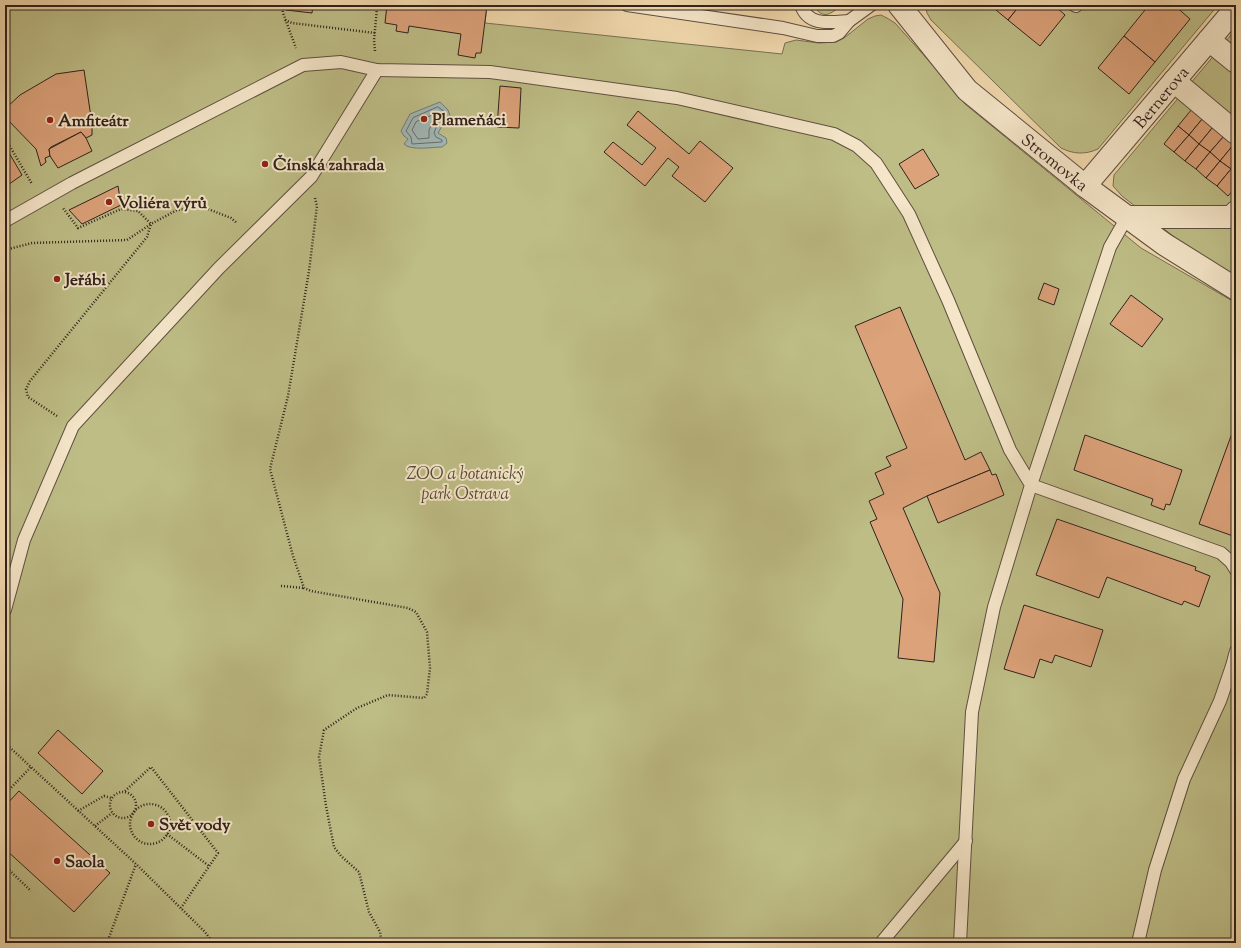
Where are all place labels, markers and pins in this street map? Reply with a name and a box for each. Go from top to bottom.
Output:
place label: Plameňáci [432,109,506,133]
place label: Amfiteátr [58,110,129,134]
marker: Plameňáci [419,114,429,124]
marker: Amfiteátr [45,115,55,125]
place label: Čínská zahrada [273,154,384,178]
marker: Čínská zahrada [260,159,270,169]
place label: Voliéra výrů [117,192,207,216]
marker: Voliéra výrů [104,197,114,207]
place label: Jeřábi [63,269,106,293]
marker: Jeřábi [52,274,62,284]
place label: Svět vody [159,814,231,838]
marker: Svět vody [146,819,156,829]
place label: Saola [65,851,105,875]
marker: Saola [52,856,62,866]

